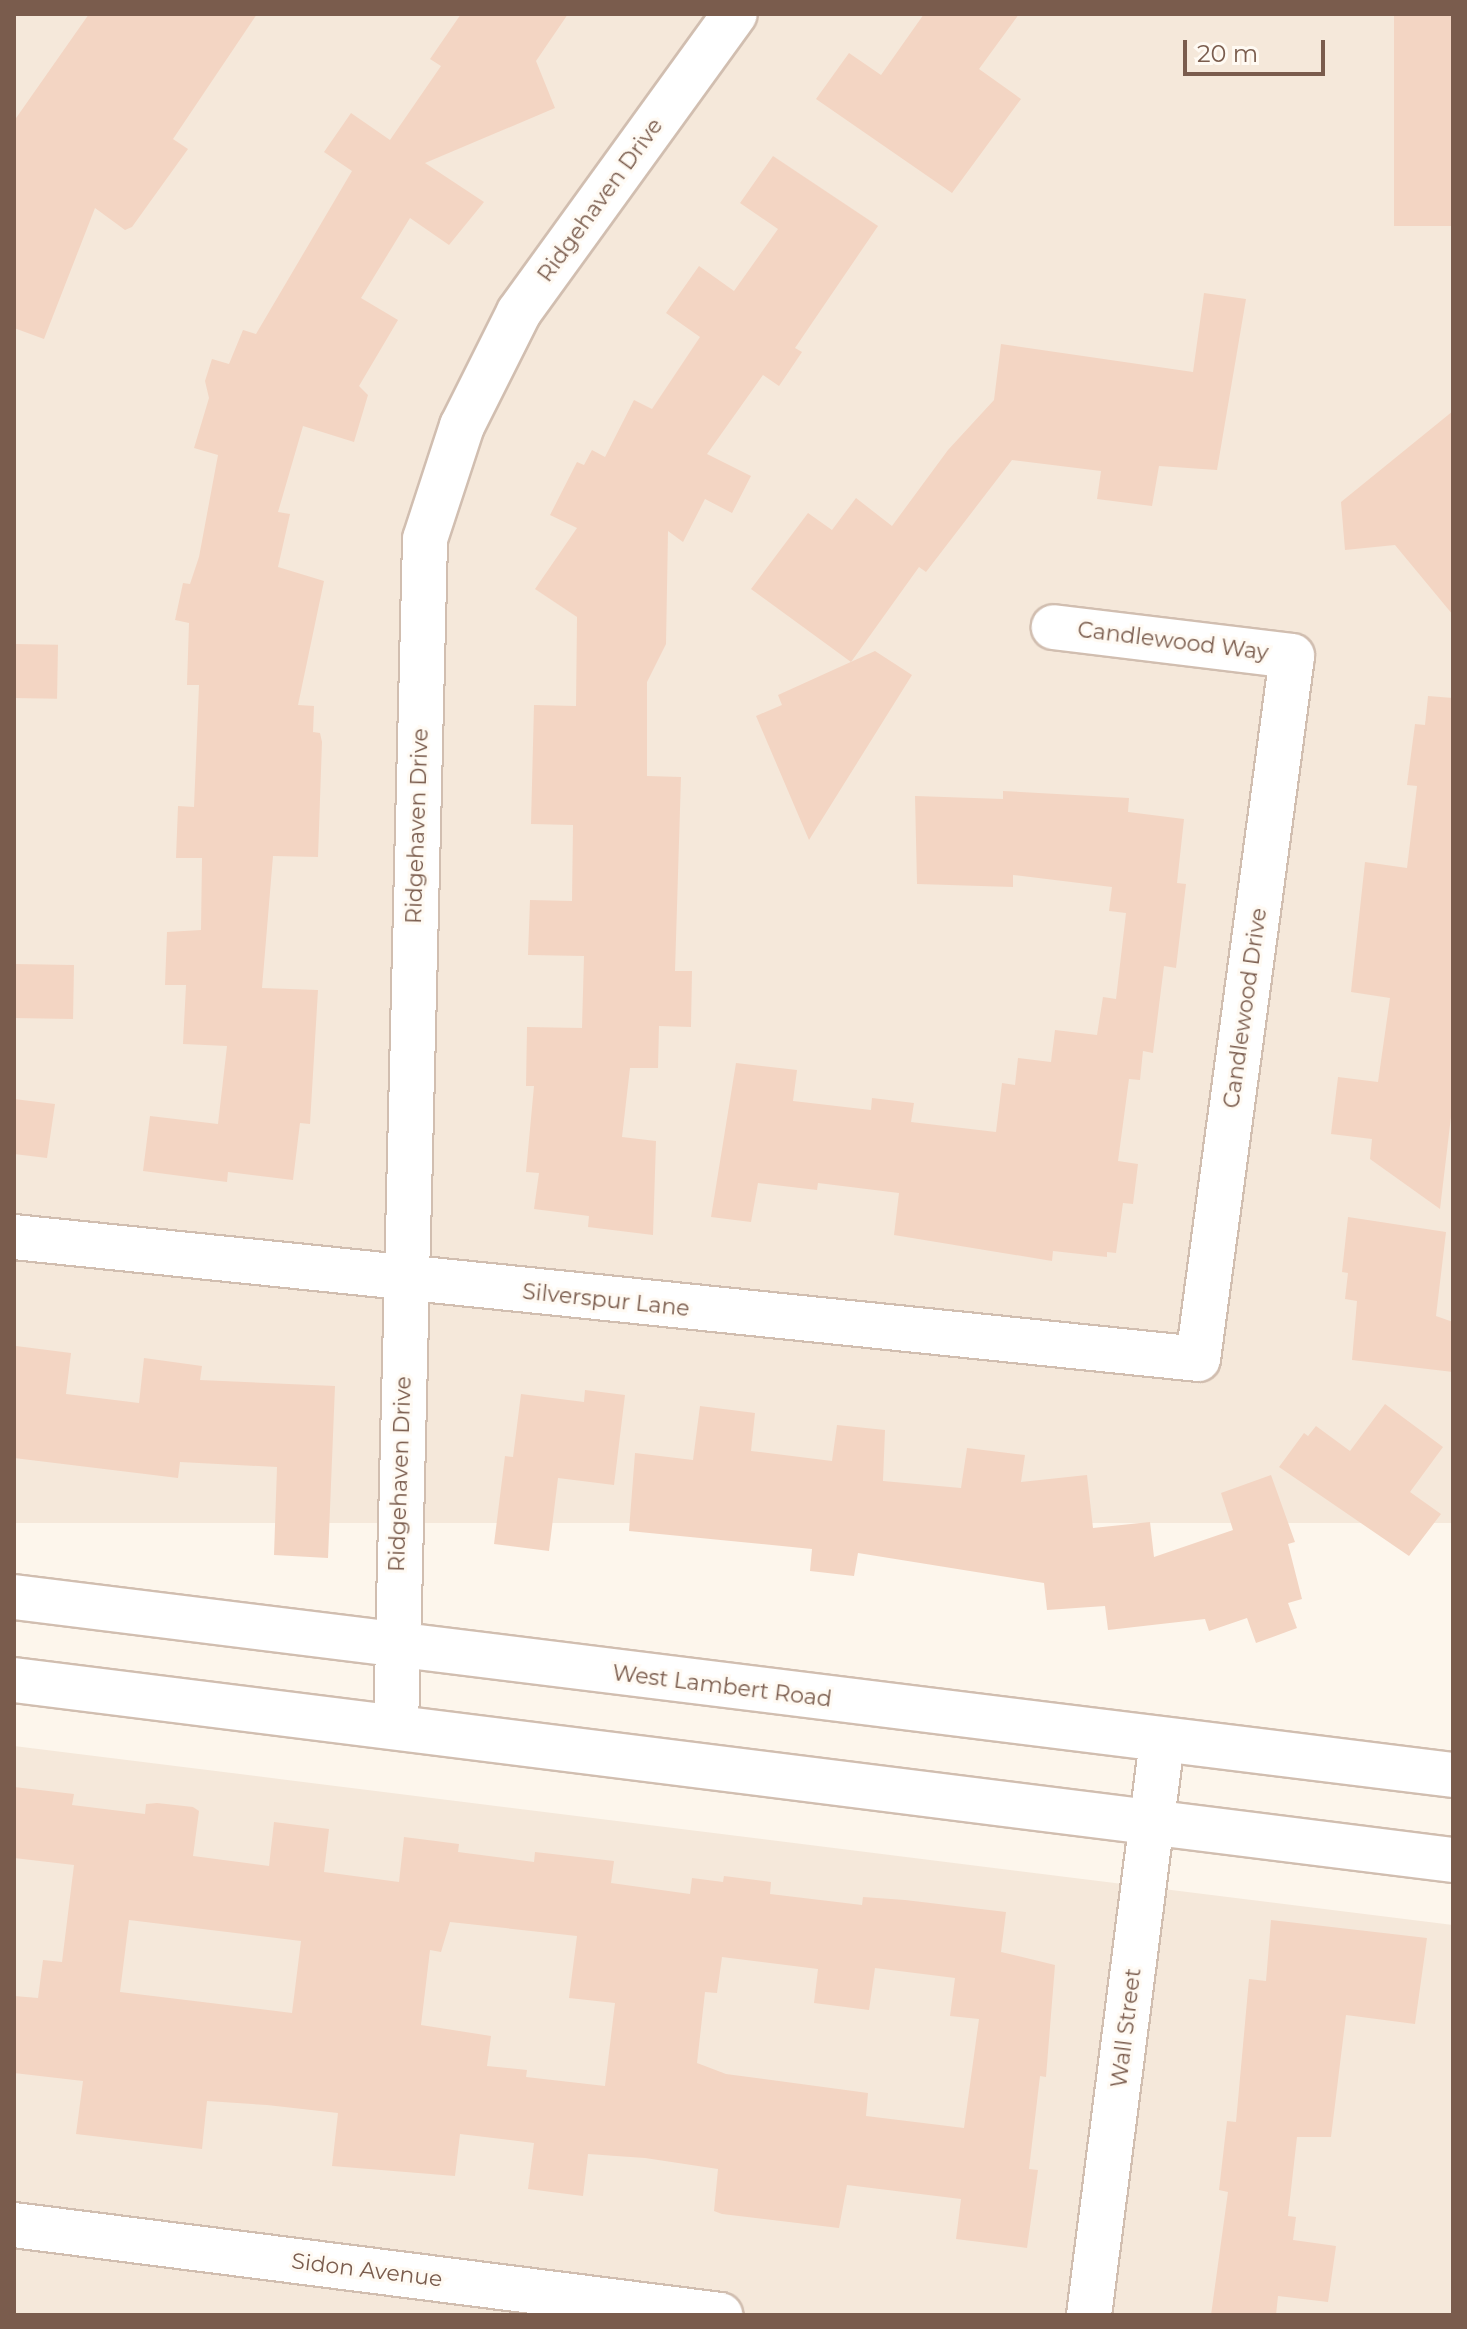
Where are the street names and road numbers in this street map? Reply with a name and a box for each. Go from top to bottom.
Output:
street label: Ridgehaven Drive [532,113,668,287]
street label: Candlewood Way [1076,616,1270,666]
street label: Ridgehaven Drive [400,728,434,924]
street label: Candlewood Drive [1218,906,1272,1110]
street label: Silverspur Lane [521,1278,691,1322]
street label: Ridgehaven Drive [383,1376,417,1572]
street label: West Lambert Road [611,1659,833,1713]
street label: Wall Street [1106,1967,1146,2089]
street label: Sidon Avenue [290,2248,444,2292]

